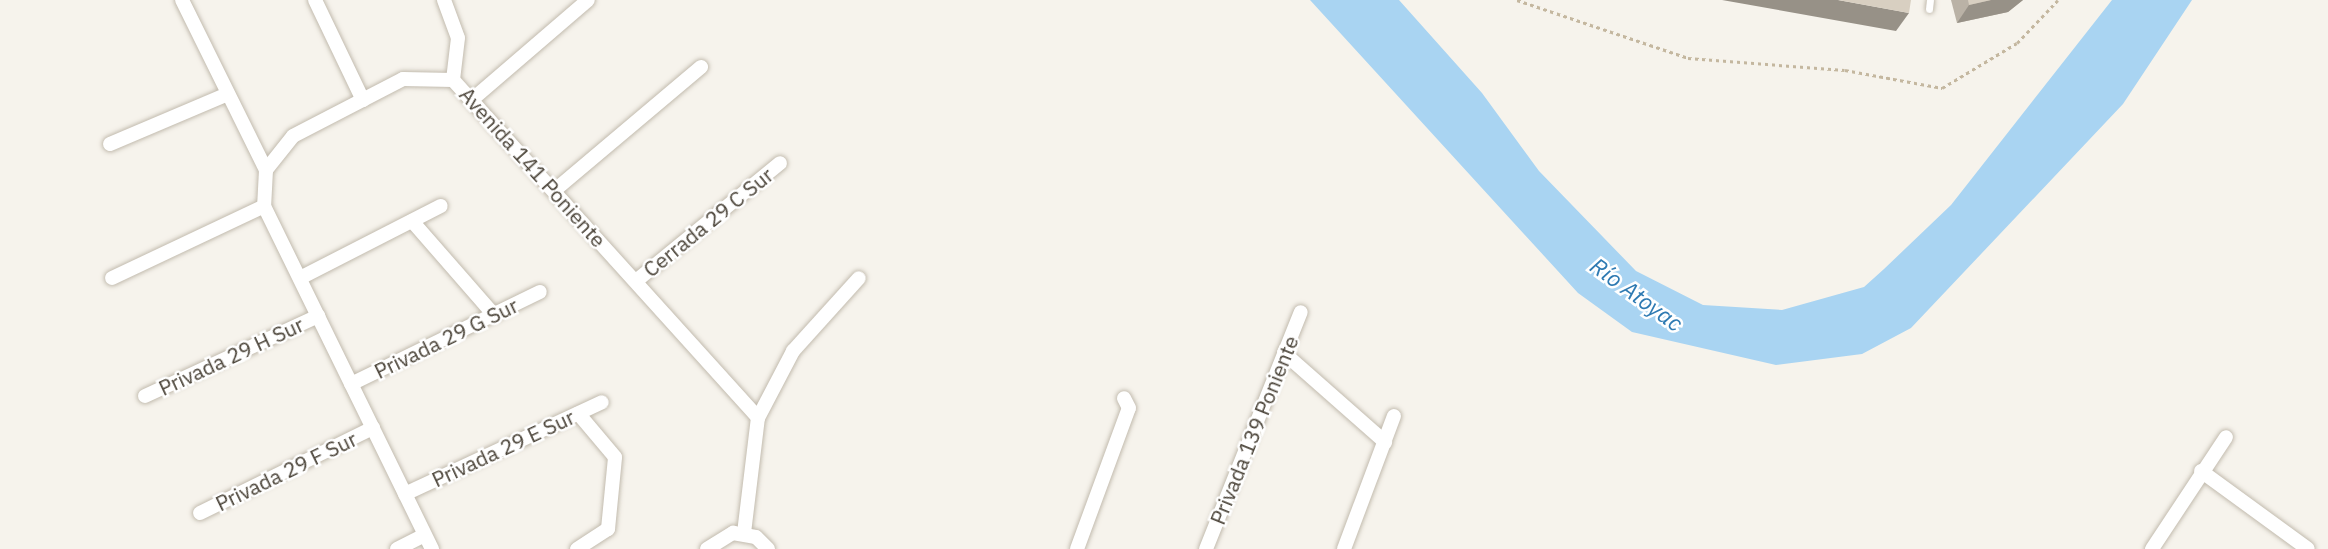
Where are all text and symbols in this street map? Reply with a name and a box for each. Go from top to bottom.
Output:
street label: Avenida 141 Poniente [455,82,611,252]
street label: Cerrada 29 C Sur [638,162,778,282]
water label: Río Atoyac [1585,251,1689,337]
street label: Privada 29 G Sur [370,292,522,384]
street label: Privada 29 H Sur [155,311,307,401]
street label: Privada 139 Poniente [1205,332,1303,528]
street label: Privada 29 E Sur [428,404,578,492]
street label: Privada 29 F Sur [211,426,361,516]

